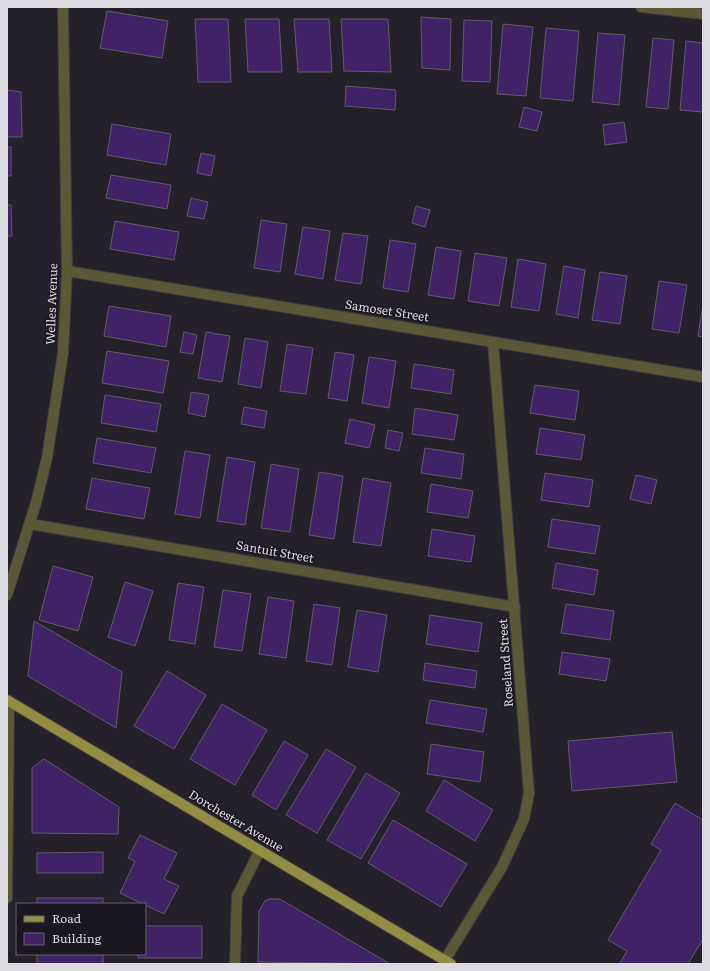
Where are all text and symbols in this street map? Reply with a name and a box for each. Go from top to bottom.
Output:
street label: Welles Avenue [41,263,61,345]
street label: Samoset Street [344,294,431,326]
street label: Santuit Street [235,535,316,567]
street label: Roseland Street [493,618,517,708]
street label: Dorchester Avenue [186,785,287,856]
legend [16,903,146,955]
text: Road [52,909,82,927]
text: Building [52,929,102,947]

